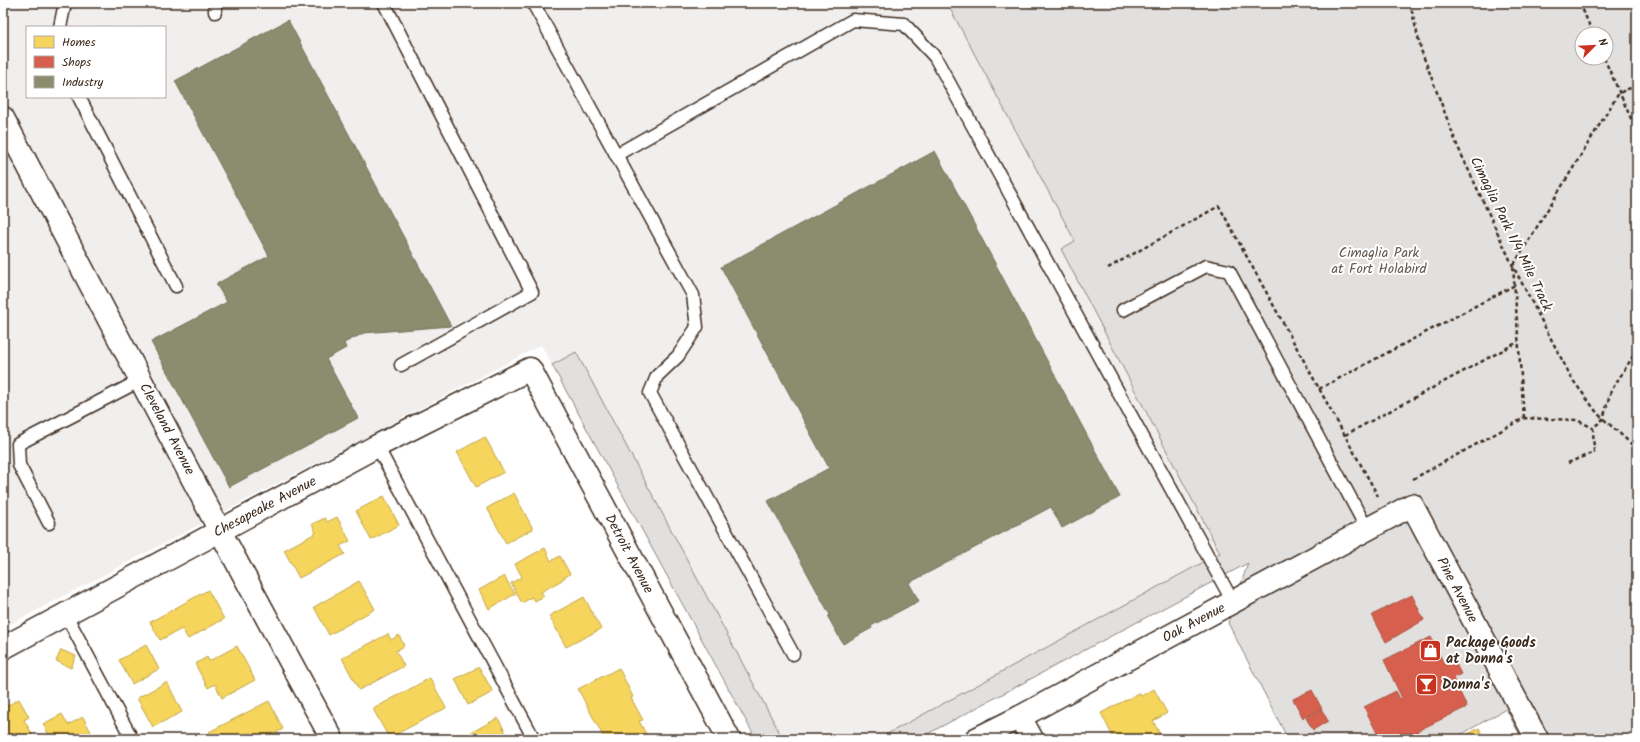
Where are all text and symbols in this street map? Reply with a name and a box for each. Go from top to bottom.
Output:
legend [26,26,166,98]
north arrow [1574,26,1614,66]
text: Homes [62,33,96,52]
text: N [1593,36,1612,49]
text: Shops [62,53,91,72]
text: Industry [62,73,104,92]
street label: Cimaglia Park 1/4 Mile Track [1464,153,1558,316]
park label: Cimaglia Park at Fort Holabird [1332,242,1427,280]
street label: Cleveland Avenue [133,379,201,480]
street label: Chesapeake Avenue [210,470,321,543]
street label: Detroit Avenue [599,510,660,598]
street label: Pine Avenue [1430,553,1484,627]
street label: Oak Avenue [1159,597,1230,649]
place label: Package Goods at Donna's [1446,632,1536,670]
shop icon: Package Goods at Donna's [1418,638,1444,664]
bar icon: Donna's [1413,672,1439,698]
place label: Donna's [1442,674,1490,696]

